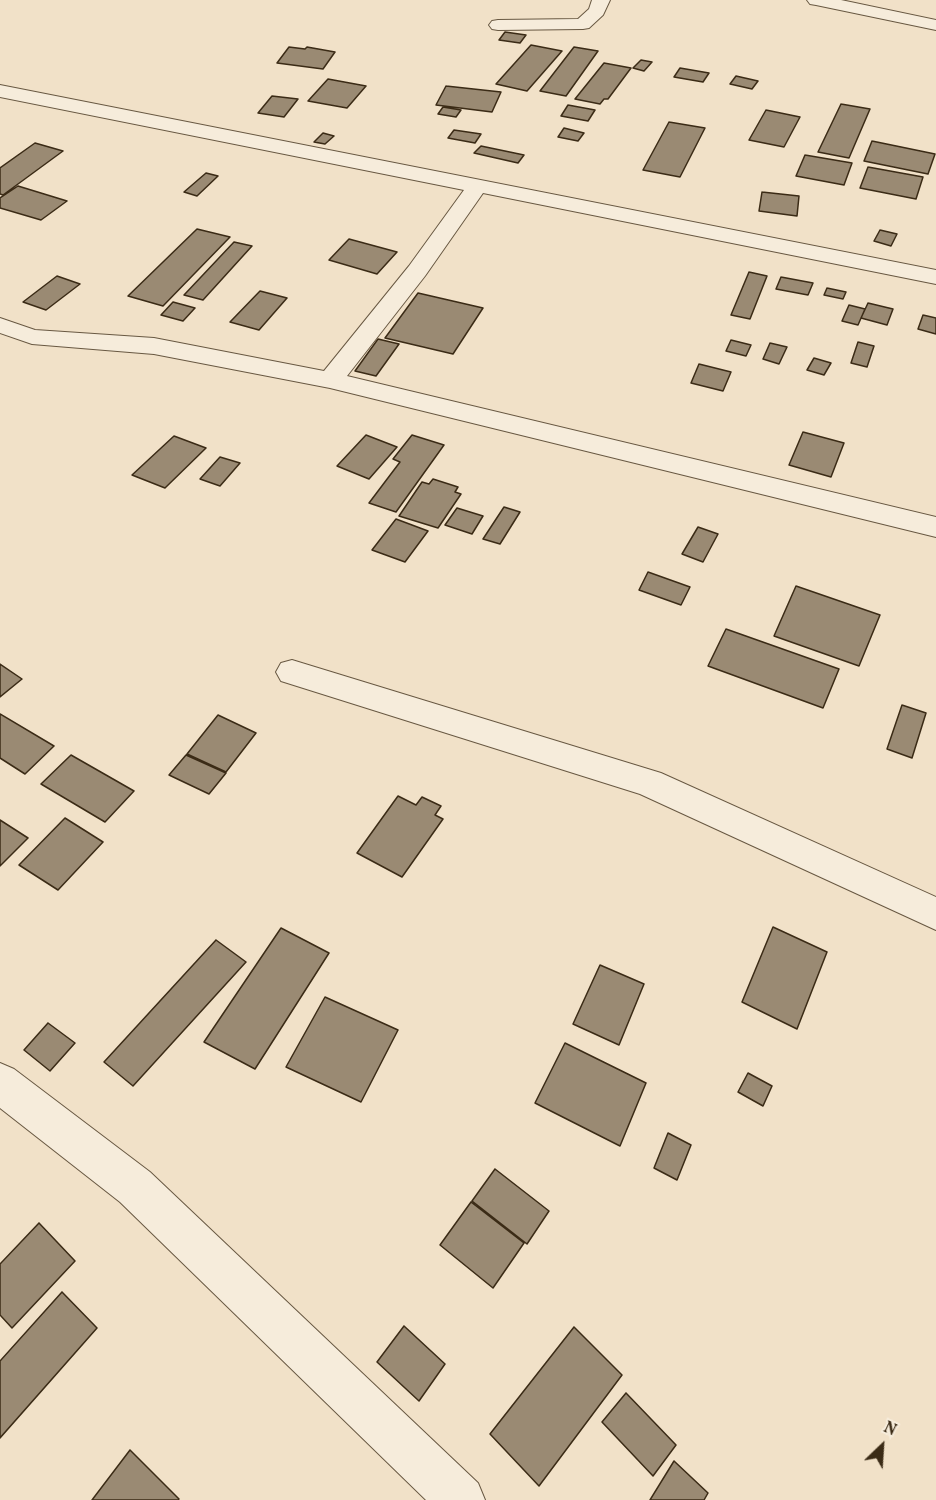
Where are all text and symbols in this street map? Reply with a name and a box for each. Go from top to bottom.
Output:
north arrow [852,1416,912,1476]
text: N [880,1417,900,1442]

